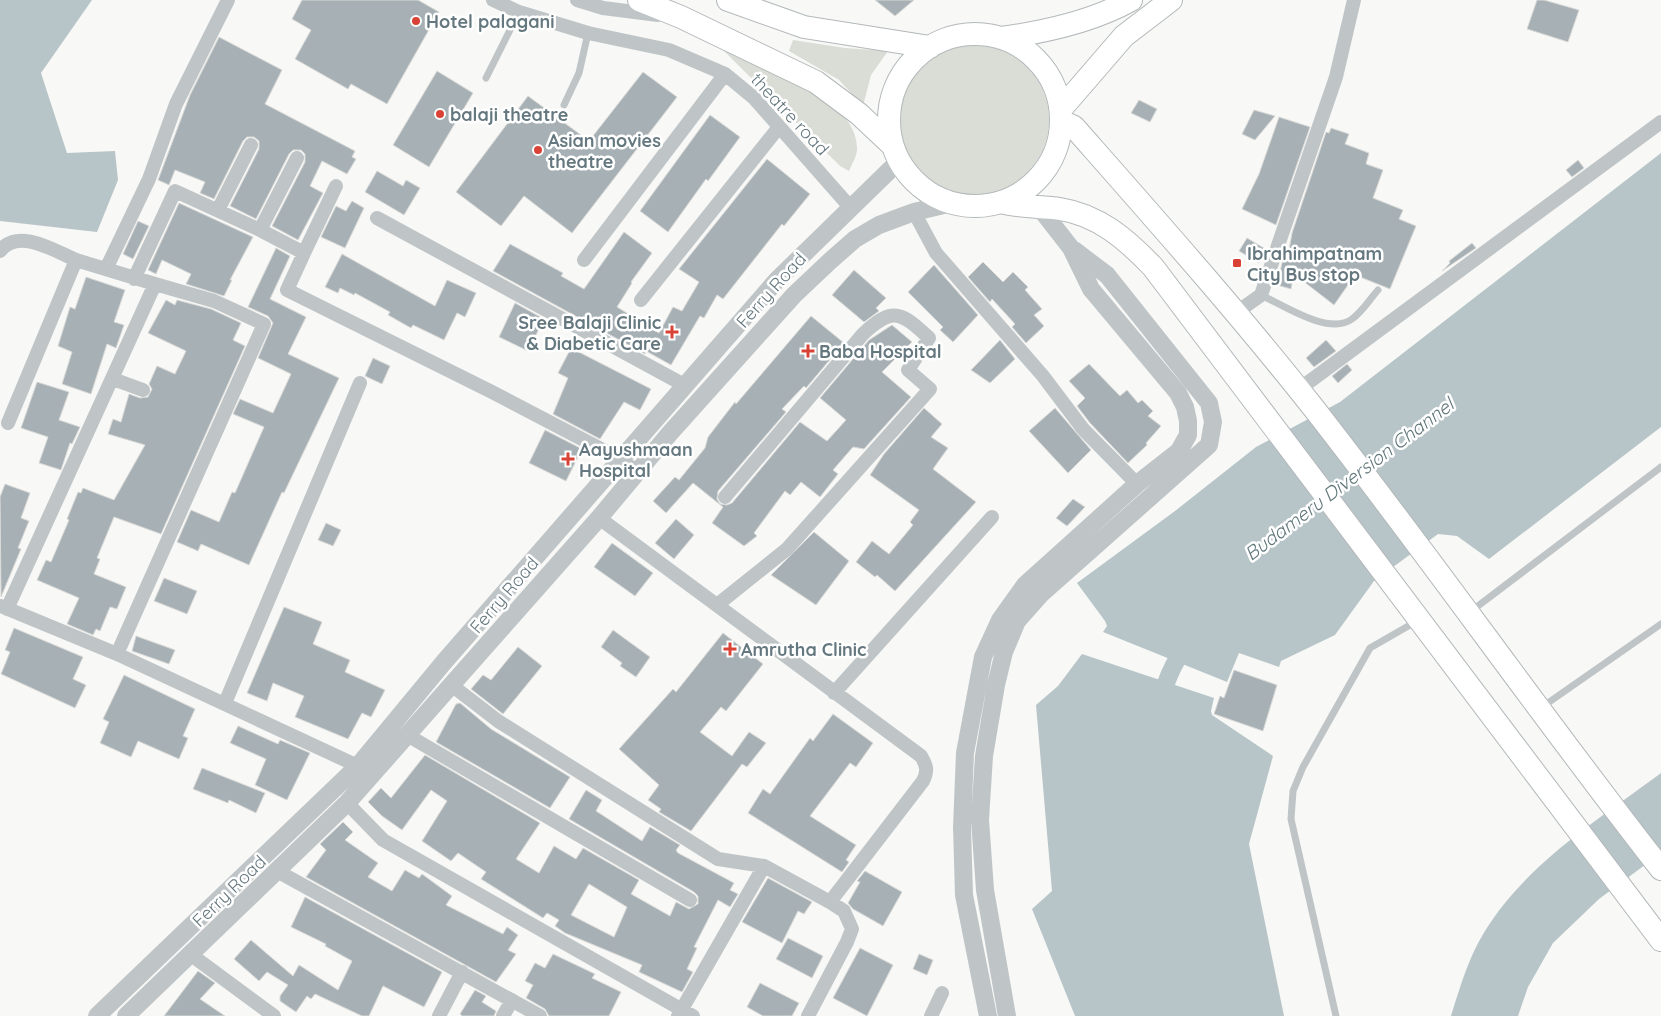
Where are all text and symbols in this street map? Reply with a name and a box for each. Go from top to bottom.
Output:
place label: Hotel palagani [426,10,554,33]
marker: Hotel palagani [410,15,422,27]
street label: theatre road [746,68,834,160]
place label: balaji theatre [450,103,568,126]
marker: balaji theatre [434,108,446,120]
place label: Asian movies theatre [548,129,661,173]
marker: Asian movies theatre [532,144,544,156]
place label: Ibrahimpatnam City Bus stop [1247,242,1382,286]
street label: Ferry Road [731,247,811,333]
marker: Ibrahimpatnam City Bus stop [1231,257,1243,269]
place label: Sree Balaji Clinic & Diabetic Care [518,311,661,355]
marker: Sree Balaji Clinic & Diabetic Care [665,325,679,339]
place label: Baba Hospital [819,340,942,363]
marker: Baba Hospital [801,344,815,358]
water label: Budameru Diversion Channel [1240,391,1460,566]
place label: Aayushmaan Hospital [579,438,693,482]
marker: Aayushmaan Hospital [561,452,575,466]
street label: Ferry Road [465,552,543,638]
place label: Amrutha Clinic [741,638,866,661]
marker: Amrutha Clinic [723,642,737,656]
street label: Ferry Road [187,850,271,932]

